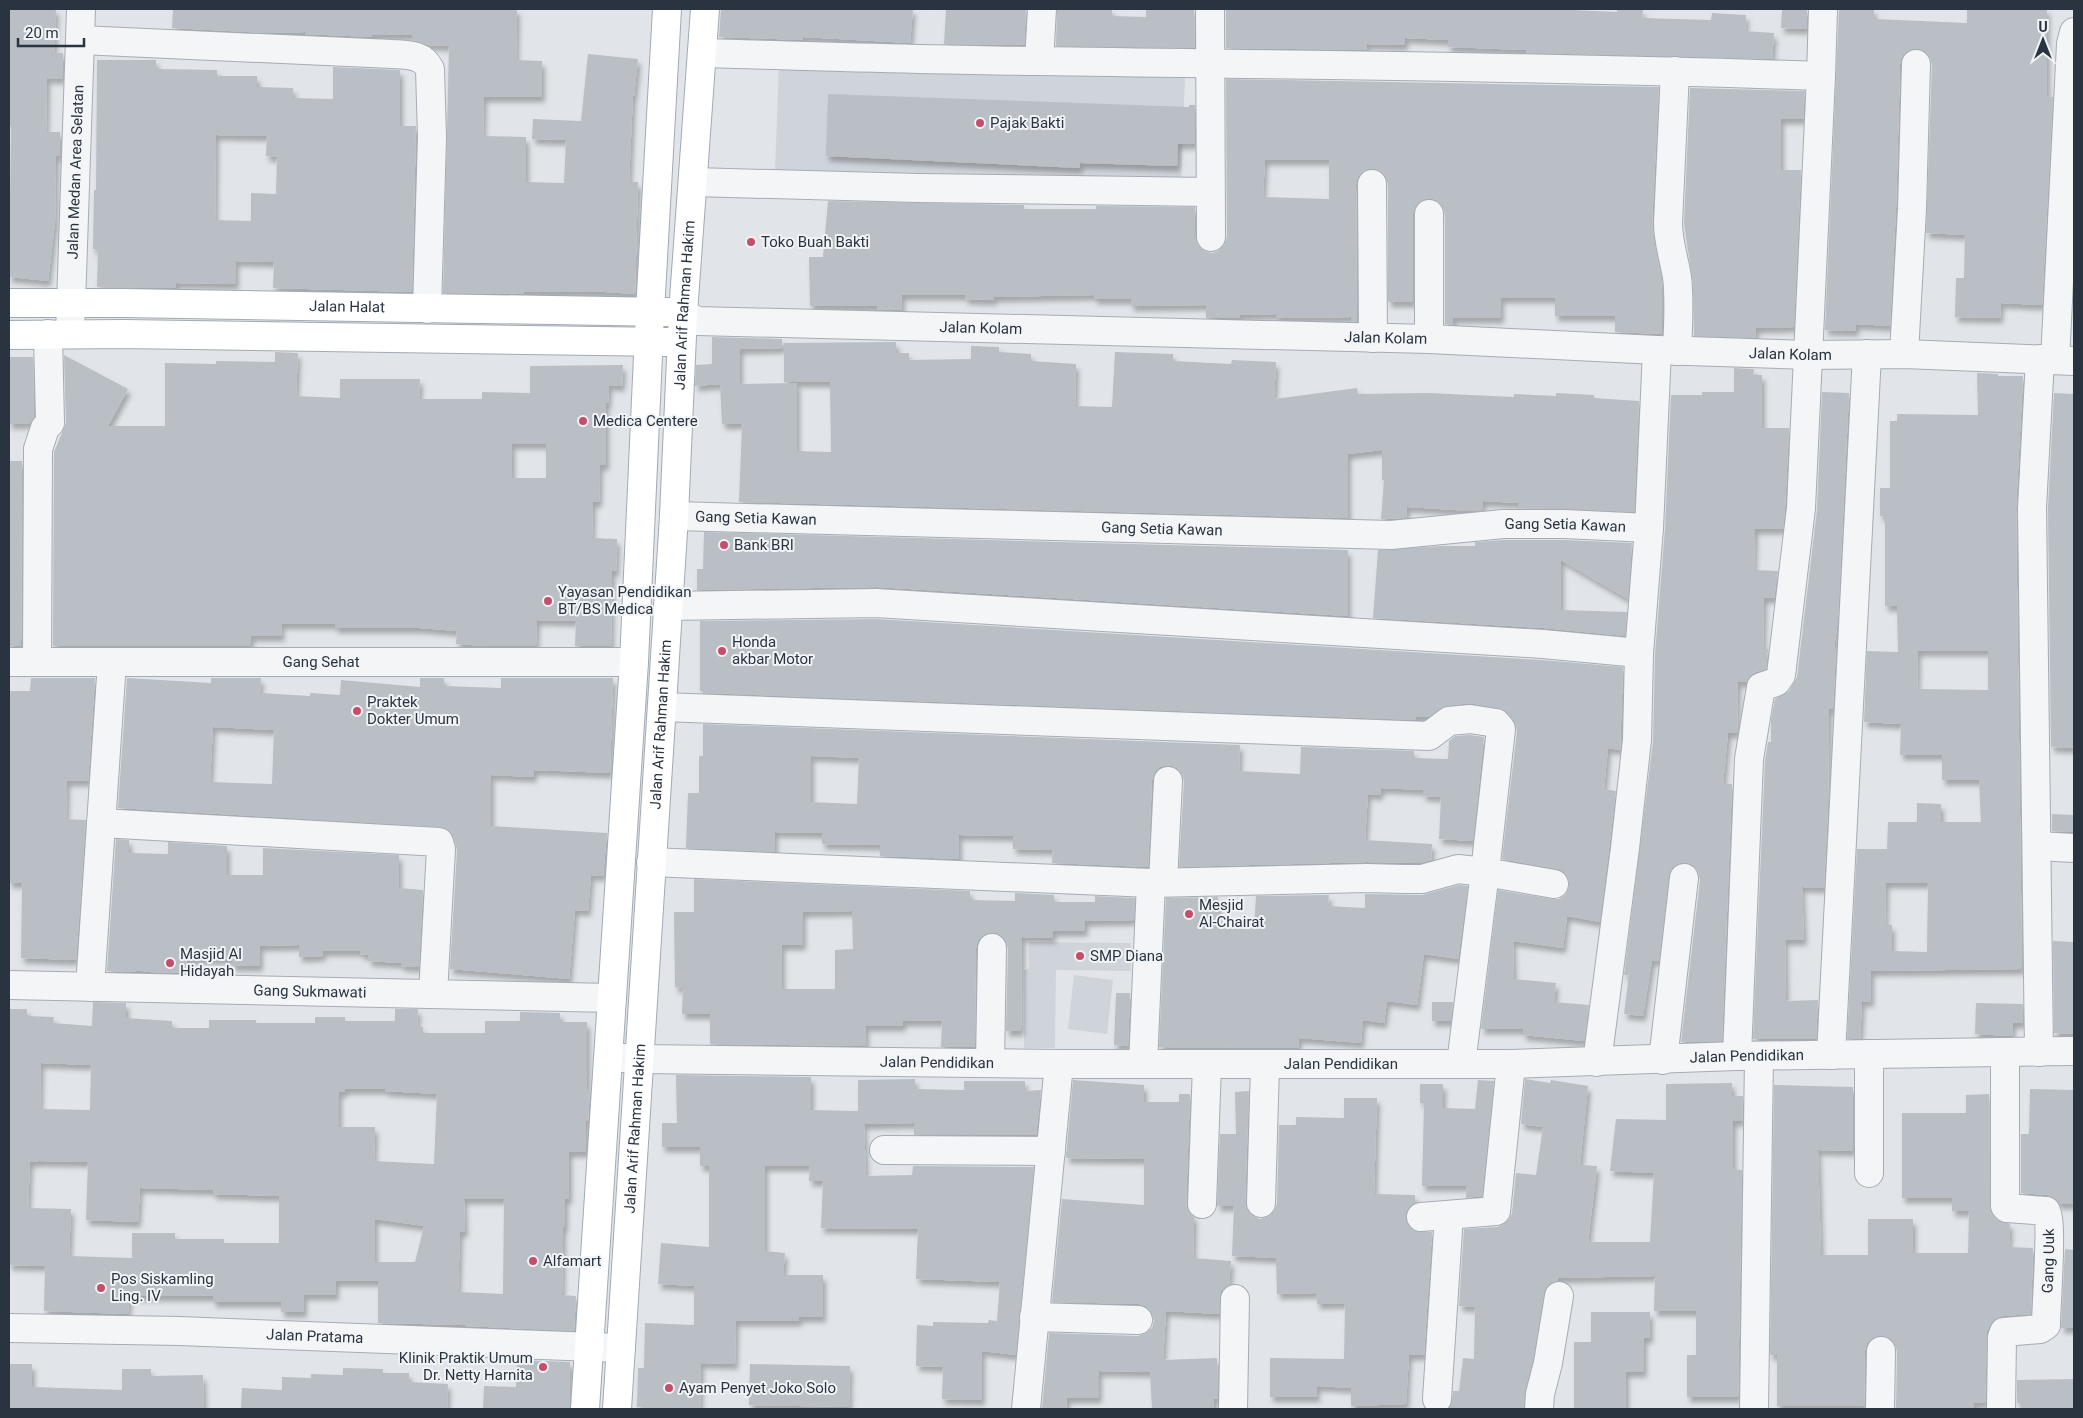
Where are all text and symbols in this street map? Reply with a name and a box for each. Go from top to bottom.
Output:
scale bar [18,15,84,47]
north arrow [2018,15,2068,65]
text: U [2038,19,2048,35]
text: 20 m [25,24,59,42]
street label: Jalan Medan Area Selatan [64,84,87,260]
place label: Pajak Bakti [990,114,1064,132]
marker: Pajak Bakti [974,117,986,129]
street label: Jalan Arif Rahman Hakim [671,220,699,390]
place label: Toko Buah Bakti [761,233,869,251]
marker: Toko Buah Bakti [745,236,757,248]
street label: Jalan Halat [309,297,385,316]
street label: Jalan Kolam [939,318,1023,338]
street label: Jalan Kolam [1344,328,1427,348]
street label: Jalan Kolam [1749,344,1832,364]
place label: Medica Centere [593,412,698,430]
marker: Medica Centere [577,415,589,427]
street label: Gang Setia Kawan [695,508,817,529]
street label: Gang Setia Kawan [1504,515,1626,536]
street label: Gang Setia Kawan [1101,518,1223,540]
place label: Bank BRI [734,536,794,554]
marker: Bank BRI [718,539,730,551]
place label: Yayasan Pendidikan BT/BS Medica [558,583,691,618]
marker: Yayasan Pendidikan BT/BS Medica [542,595,554,607]
place label: Honda akbar Motor [732,633,813,668]
street label: Jalan Arif Rahman Hakim [646,639,675,810]
marker: Honda akbar Motor [716,645,728,657]
street label: Gang Sehat [282,653,360,671]
place label: Praktek Dokter Umum [367,693,459,728]
marker: Praktek Dokter Umum [351,705,363,717]
place label: Mesjid Al-Chairat [1199,896,1264,931]
marker: Mesjid Al-Chairat [1183,908,1195,920]
place label: Masjid Al Hidayah [180,945,242,980]
place label: SMP Diana [1090,947,1163,965]
marker: SMP Diana [1074,950,1086,962]
marker: Masjid Al Hidayah [164,957,176,969]
street label: Gang Sukmawati [253,981,367,1002]
street label: Jalan Arif Rahman Hakim [620,1043,649,1214]
street label: Jalan Pendidikan [1689,1046,1804,1067]
street label: Jalan Pendidikan [880,1053,994,1072]
street label: Jalan Pendidikan [1284,1055,1398,1073]
street label: Gang Uuk [2038,1228,2058,1294]
place label: Alfamart [543,1252,602,1270]
marker: Alfamart [527,1255,539,1267]
place label: Pos Siskamling Ling. IV [111,1270,214,1305]
marker: Pos Siskamling Ling. IV [95,1282,107,1294]
street label: Jalan Pratama [266,1325,364,1347]
place label: Klinik Praktik Umum Dr. Netty Harnita [399,1349,533,1384]
marker: Klinik Praktik Umum Dr. Netty Harnita [537,1361,549,1373]
place label: Ayam Penyet Joko Solo [679,1379,836,1397]
marker: Ayam Penyet Joko Solo [663,1382,675,1394]

